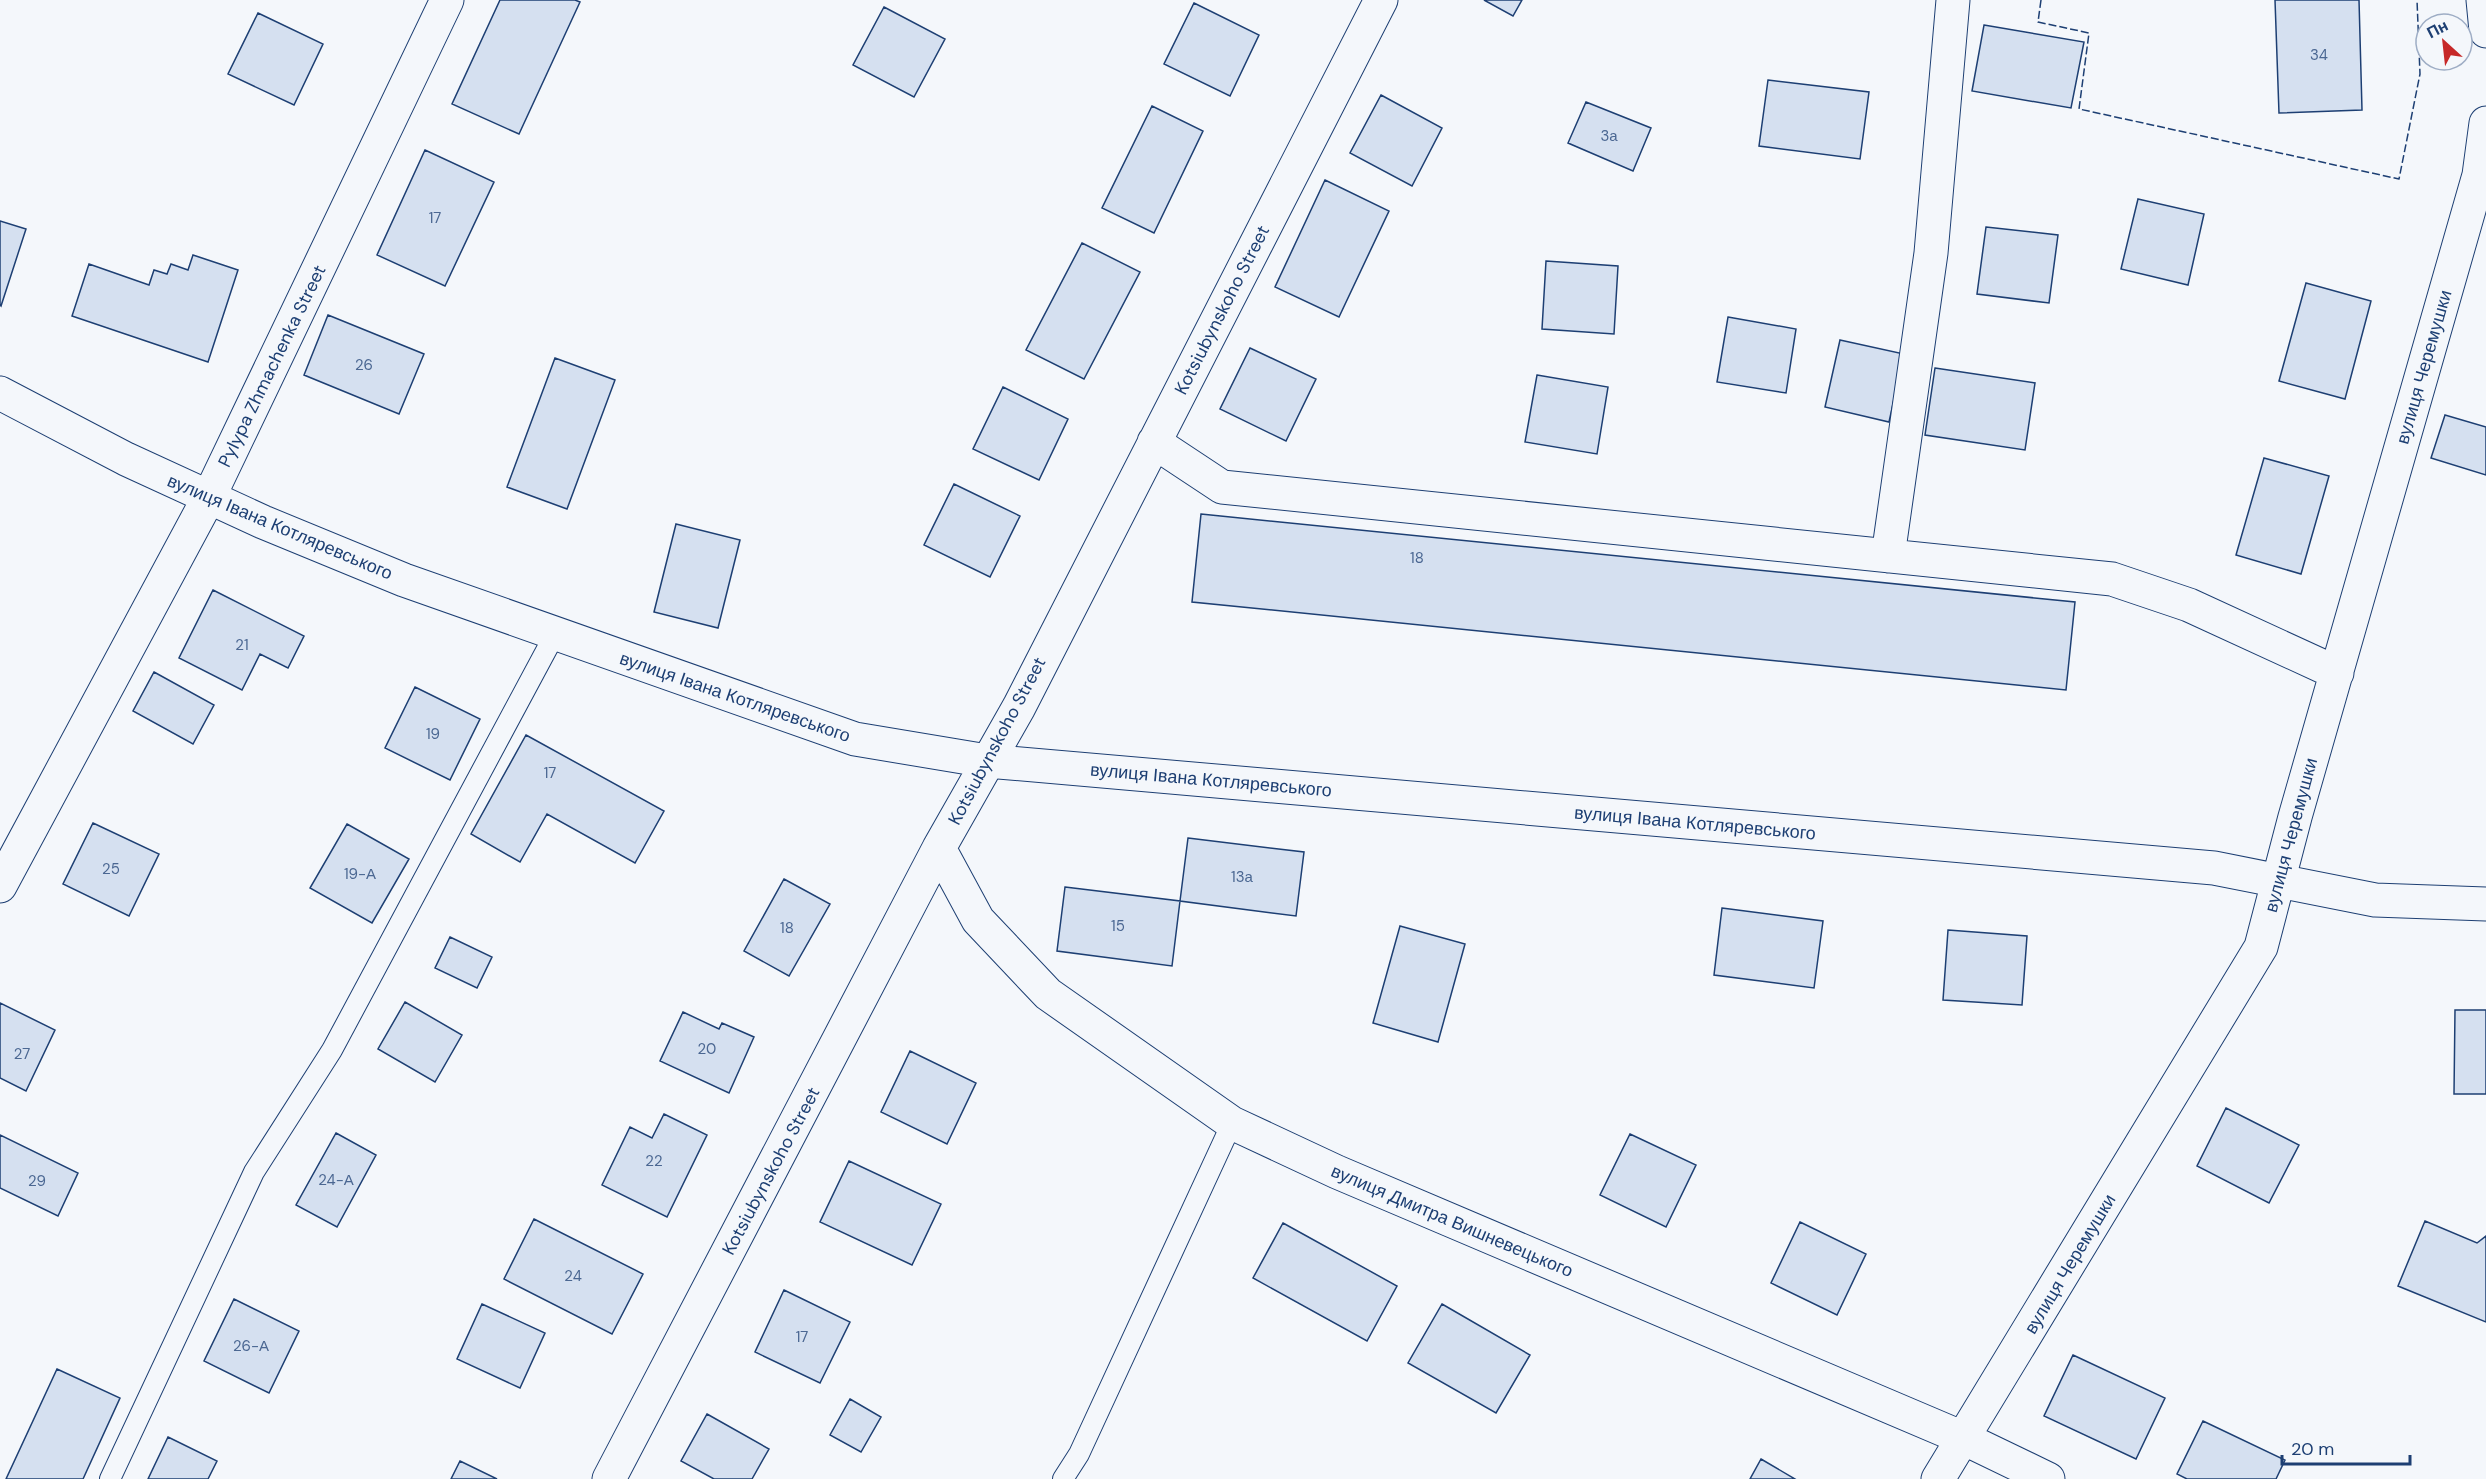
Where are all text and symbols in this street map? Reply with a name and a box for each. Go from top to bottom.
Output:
north arrow [2414,12,2474,72]
text: Пн [2423,15,2452,43]
house number: 34 [2310,45,2328,65]
house number: 3а [1600,126,1618,146]
house number: 17 [429,208,441,228]
street label: Kotsiubynskoho Street [1169,221,1275,399]
street label: Pylypa Zhmachenka Street [213,261,331,471]
street label: вулиця Черемушки [2391,287,2457,447]
house number: 26 [355,355,373,375]
street label: вулиця Івана Котляревського [164,469,396,585]
house number: 18 [1410,548,1424,568]
house number: 21 [235,635,249,655]
street label: вулиця Івана Котляревського [616,646,854,748]
street label: Kotsiubynskoho Street [943,653,1051,829]
house number: 19 [426,724,440,744]
street label: вулиця Черемушки [2259,755,2323,915]
street label: вулиця Івана Котляревського [1089,757,1333,803]
house number: 17 [544,763,556,783]
street label: вулиця Івана Котляревського [1573,800,1817,846]
house number: 25 [102,859,120,879]
house number: 19-А [344,864,376,884]
house number: 13а [1231,867,1254,887]
house number: 15 [1111,916,1125,936]
house number: 18 [780,918,794,938]
house number: 20 [698,1039,716,1059]
house number: 27 [14,1044,30,1064]
street label: Kotsiubynskoho Street [717,1083,825,1259]
house number: 22 [645,1151,663,1171]
street label: вулиця Дмитра Вишневецького [1327,1159,1577,1283]
house number: 24-А [318,1170,354,1190]
house number: 29 [28,1171,46,1191]
street label: вулиця Черемушки [2019,1190,2121,1338]
house number: 24 [564,1266,582,1286]
house number: 17 [796,1327,808,1347]
house number: 26-А [233,1336,269,1356]
scale bar [2282,1428,2410,1466]
text: 20 m [2291,1437,2334,1461]

